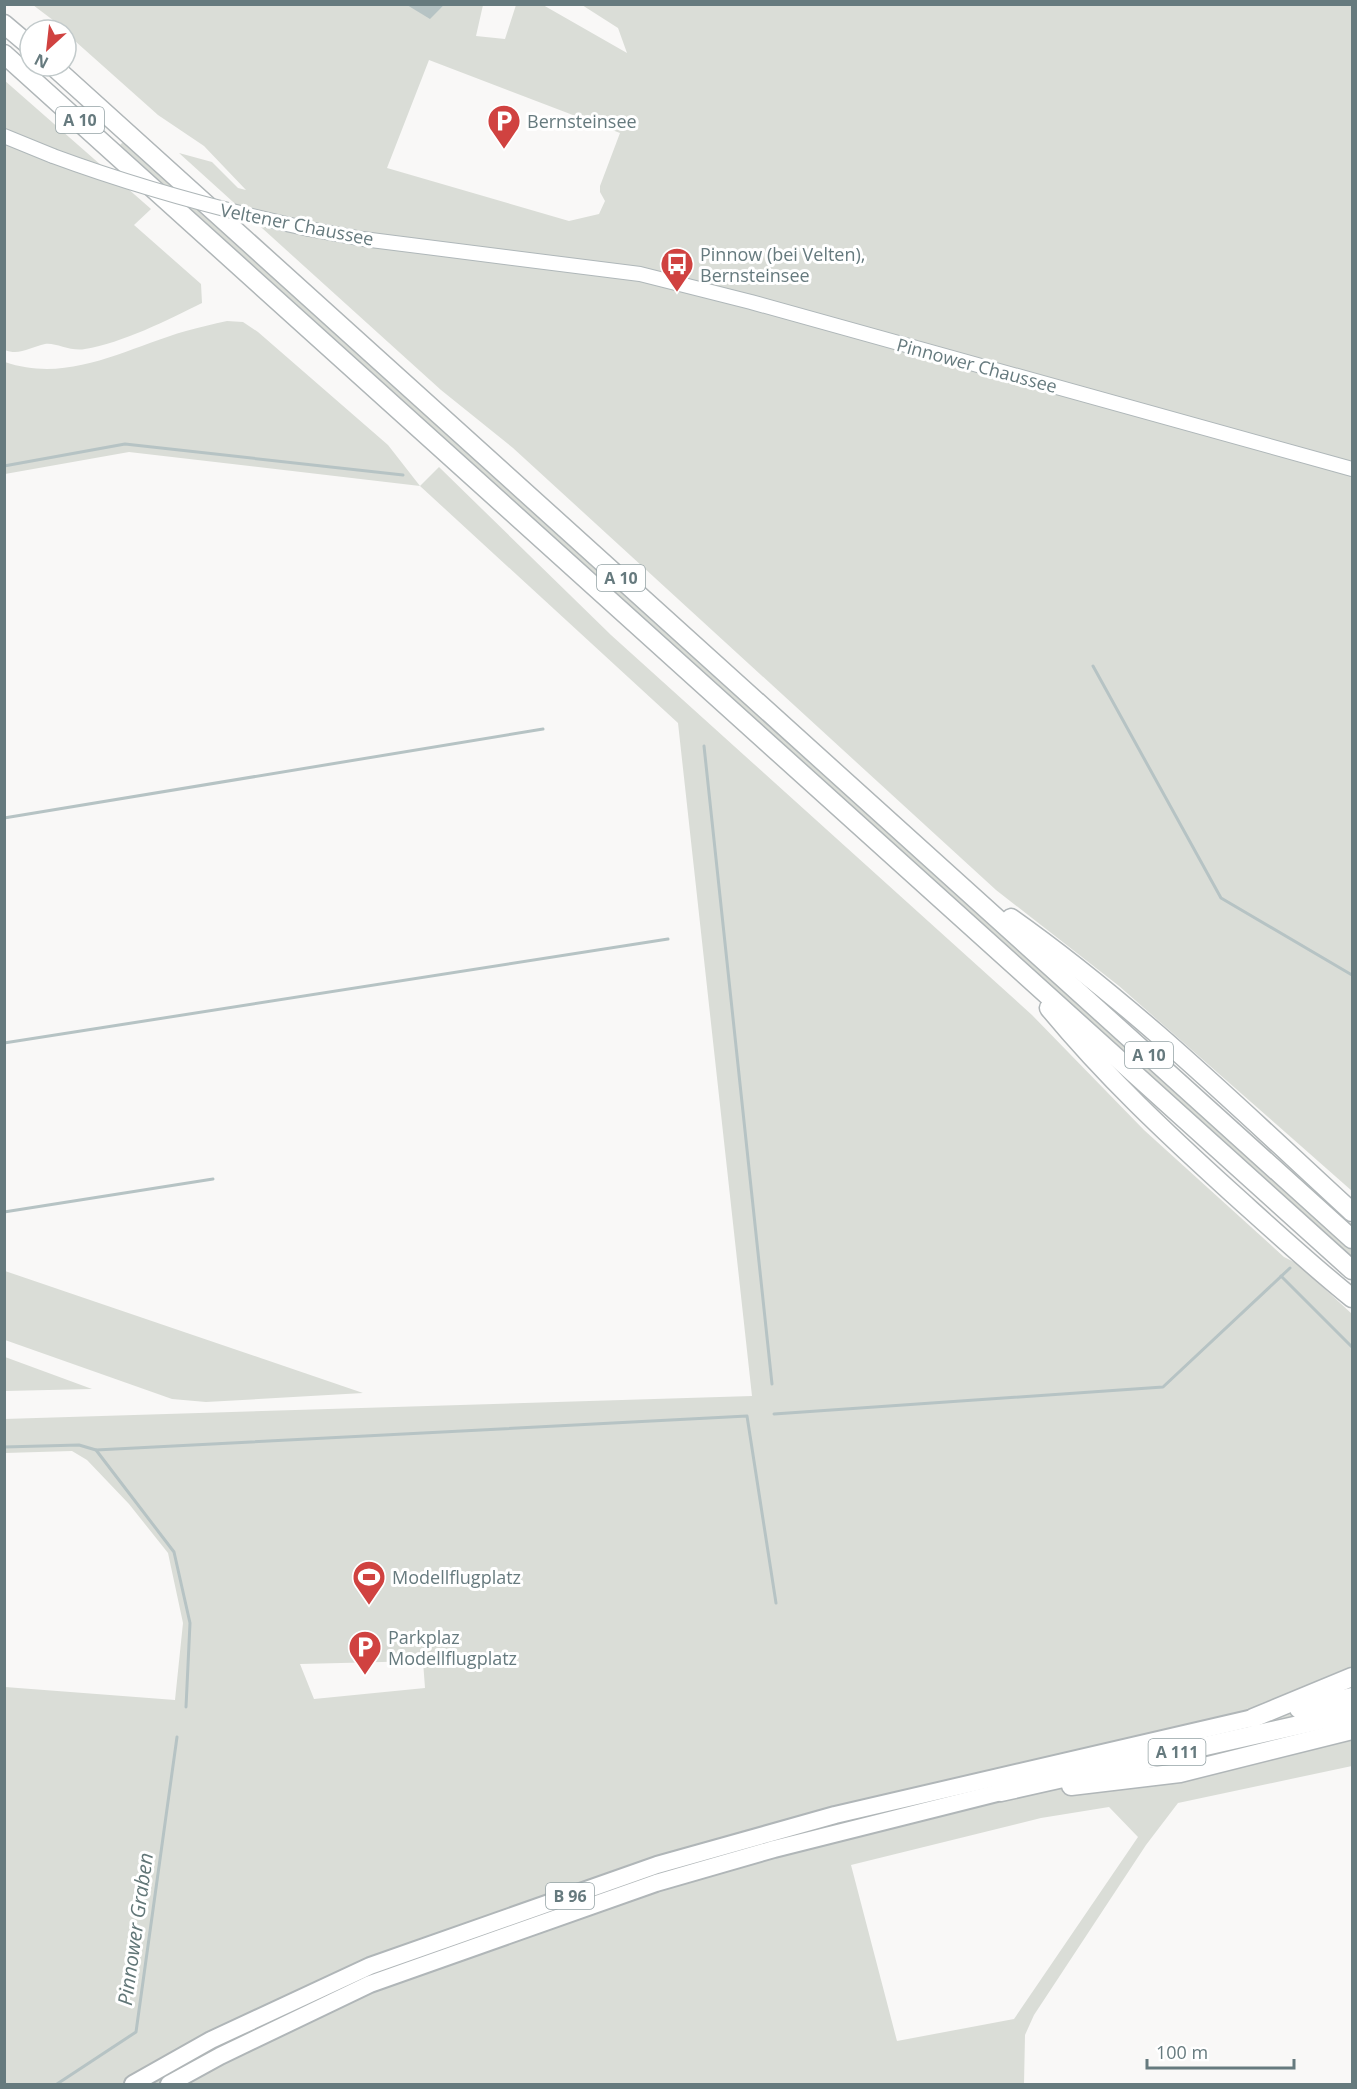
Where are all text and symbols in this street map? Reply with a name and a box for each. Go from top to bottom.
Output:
north arrow [18,18,78,78]
text: N [30,49,52,74]
parking icon: Bernsteinsee [486,103,522,150]
road number: A 10 [56,107,104,133]
place label: Bernsteinsee [527,109,637,133]
street label: Veltener Chaussee [218,197,376,251]
place label: Pinnow (bei Velten), Bernsteinsee [700,242,865,287]
bus stop icon: Pinnow (bei Velten), Bernsteinsee [659,246,695,293]
street label: Pinnower Chaussee [894,332,1060,398]
road number: A 10 [597,565,645,591]
road number: A 10 [1125,1042,1173,1068]
sports icon: Modellflugplatz [351,1559,387,1606]
place label: Modellflugplatz [392,1565,521,1589]
place label: Parkplaz Modellflugplatz [388,1625,517,1670]
parking icon: Parkplaz Modellflugplatz [347,1629,383,1676]
road number: A 111 [1148,1739,1206,1765]
water label: Pinnower Graben [111,1851,159,2007]
road number: B 96 [546,1883,594,1909]
scale bar [1147,2032,1294,2070]
text: 100 m [1156,2040,1208,2064]

